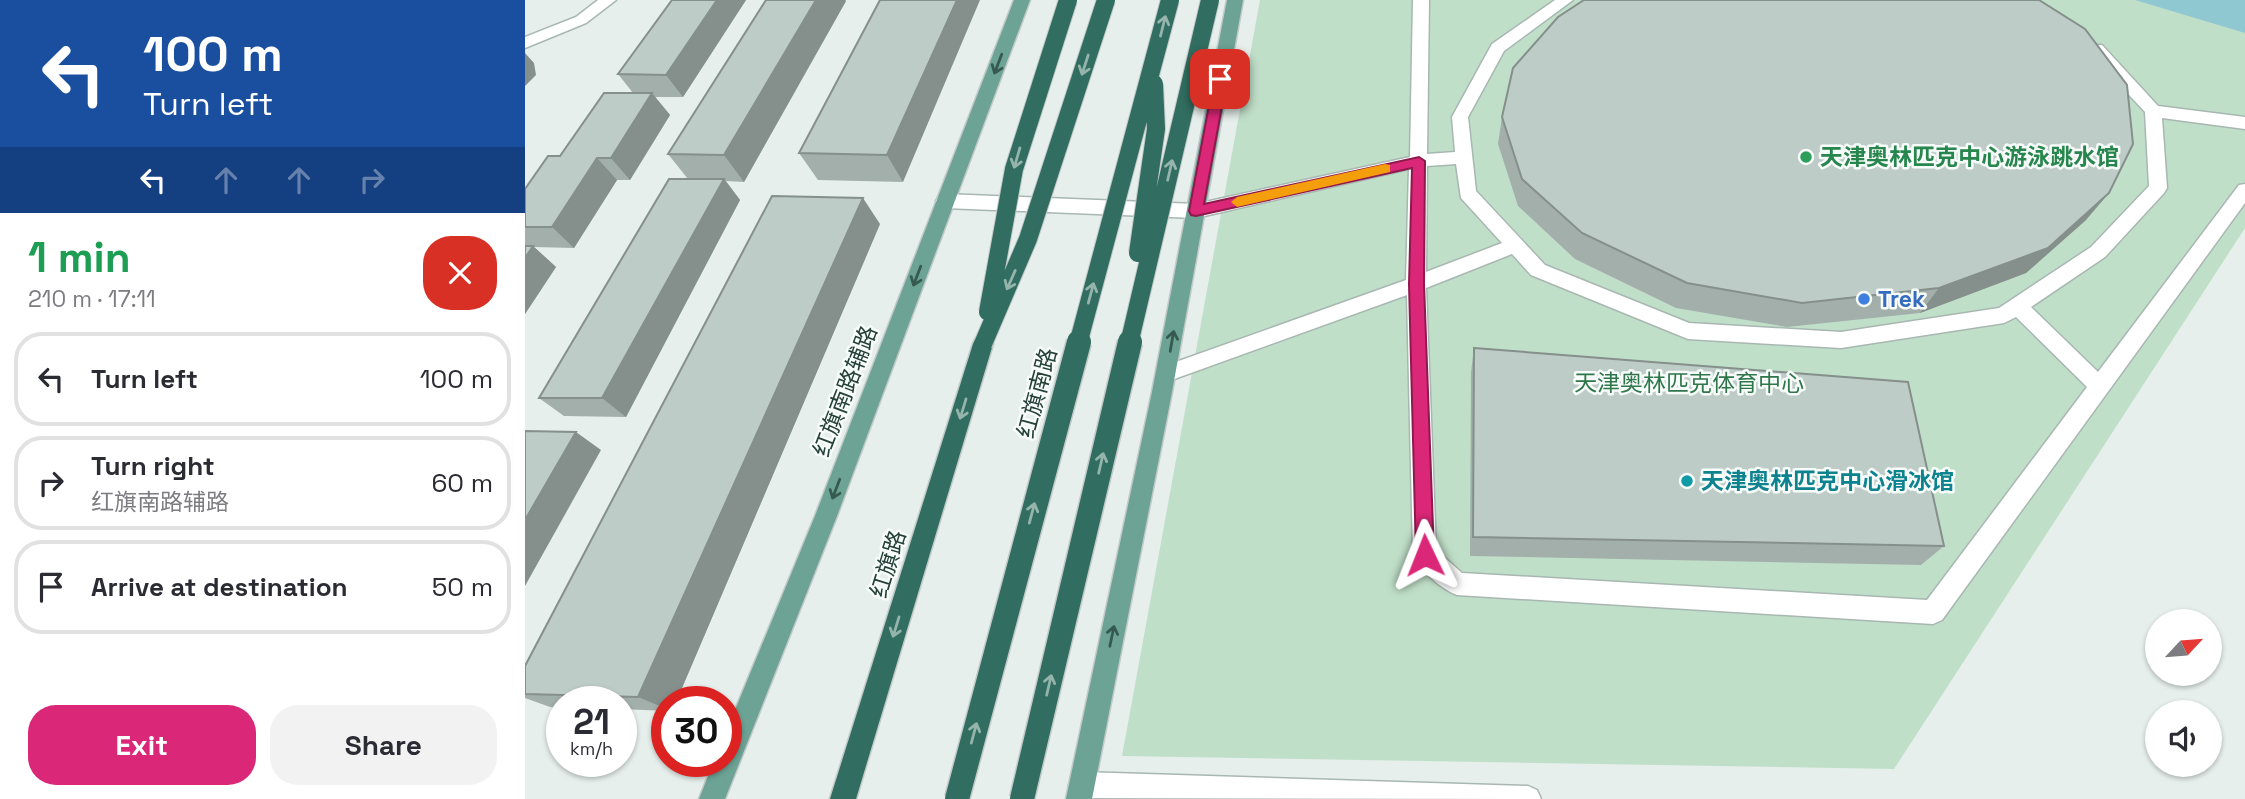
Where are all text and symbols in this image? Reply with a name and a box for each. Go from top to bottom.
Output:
one-way arrow [1157,15,1170,38]
text: 100 m [143,23,283,85]
icon: left [28,28,119,119]
pin [1190,49,1250,109]
one-way arrow [990,52,1003,74]
one-way arrow [1078,54,1091,76]
icon: arrive [1201,60,1239,98]
text: Turn left [143,84,273,124]
place label: 天津奥林匹克中心游泳跳水馆 [1820,142,2119,172]
one-way arrow [1010,147,1023,169]
marker: 天津奥林匹克中心游泳跳水馆 [1798,149,1814,165]
one-way arrow [1164,159,1177,182]
icon: left [134,161,172,199]
icon: ahead [207,161,245,199]
icon: ahead [280,161,318,199]
icon: right [353,161,391,199]
text: 1 min [28,231,131,284]
button: close [423,236,497,310]
one-way arrow [909,265,922,287]
one-way arrow [1004,269,1017,290]
one-way arrow [1085,282,1098,304]
text: 210 m · 17:11 [28,284,156,314]
place label: Trek [1878,284,1925,314]
marker: Trek [1856,291,1872,307]
street label: 红旗南路辅路 [806,321,884,461]
one-way arrow [1166,330,1179,353]
street label: 红旗南路 [1011,345,1063,441]
icon: left [32,360,70,398]
text: Turn left [91,362,198,396]
text: 100 m [420,362,493,396]
park label: 天津奥林匹克体育中心 [1574,368,1804,398]
one-way arrow [955,398,968,420]
text: Turn right [91,449,215,483]
one-way arrow [1095,452,1108,475]
icon: right [32,464,70,502]
text: 60 m [431,466,493,500]
place label: 天津奥林匹克中心滑冰馆 [1701,466,1954,496]
marker: 天津奥林匹克中心滑冰馆 [1679,473,1695,489]
one-way arrow [829,478,841,499]
text: 红旗南路辅路 [91,487,229,517]
one-way arrow [1027,502,1040,524]
position arrow [1388,518,1462,592]
street label: 红旗路 [864,527,912,601]
icon: arrive [32,568,70,606]
text: Arrive at destination [91,570,348,604]
text: 50 m [432,570,493,604]
north arrow [2145,609,2223,686]
map controls [2145,609,2222,777]
one-way arrow [889,615,901,637]
one-way arrow [1106,625,1120,648]
one-way arrow [1043,674,1056,697]
speed limit sign: 30 [651,686,742,777]
text: 21 [573,700,610,744]
button: sound [2145,700,2222,777]
button: Exit [28,705,256,785]
button: Share [270,705,497,785]
one-way arrow [968,722,981,745]
text: km/h [570,737,613,760]

